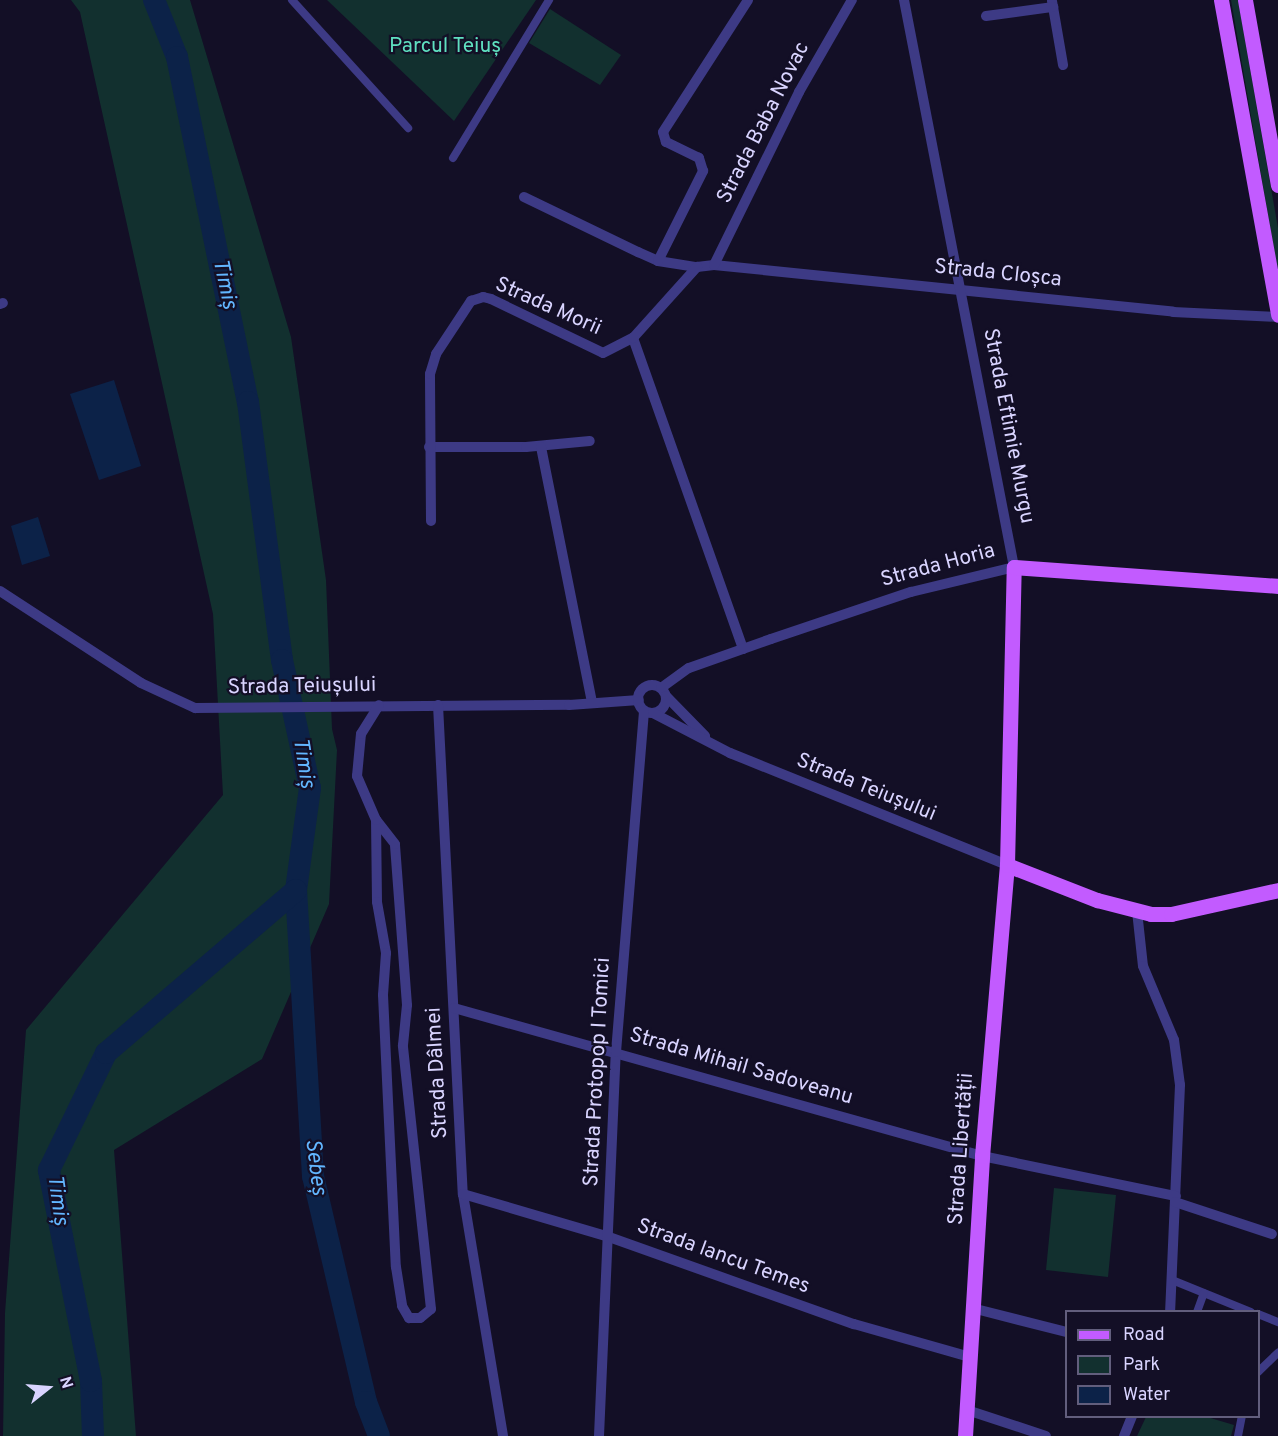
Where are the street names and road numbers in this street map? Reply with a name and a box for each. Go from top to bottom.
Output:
street label: Strada Baba Novac [712,38,816,208]
street label: Strada Cloșca [933,255,1063,293]
street label: Strada Morii [491,272,605,342]
street label: Strada Eftimie Murgu [977,326,1039,526]
street label: Strada Horia [878,539,998,593]
street label: Strada Teiușului [227,673,377,701]
street label: Strada Teiușului [792,748,940,828]
street label: Strada Protopop I Tomici [579,956,617,1188]
street label: Strada Dâlmei [422,1007,454,1139]
street label: Strada Mihail Sadoveanu [626,1023,856,1111]
street label: Strada Libertății [944,1072,980,1226]
street label: Strada Iancu Temes [633,1214,813,1300]

